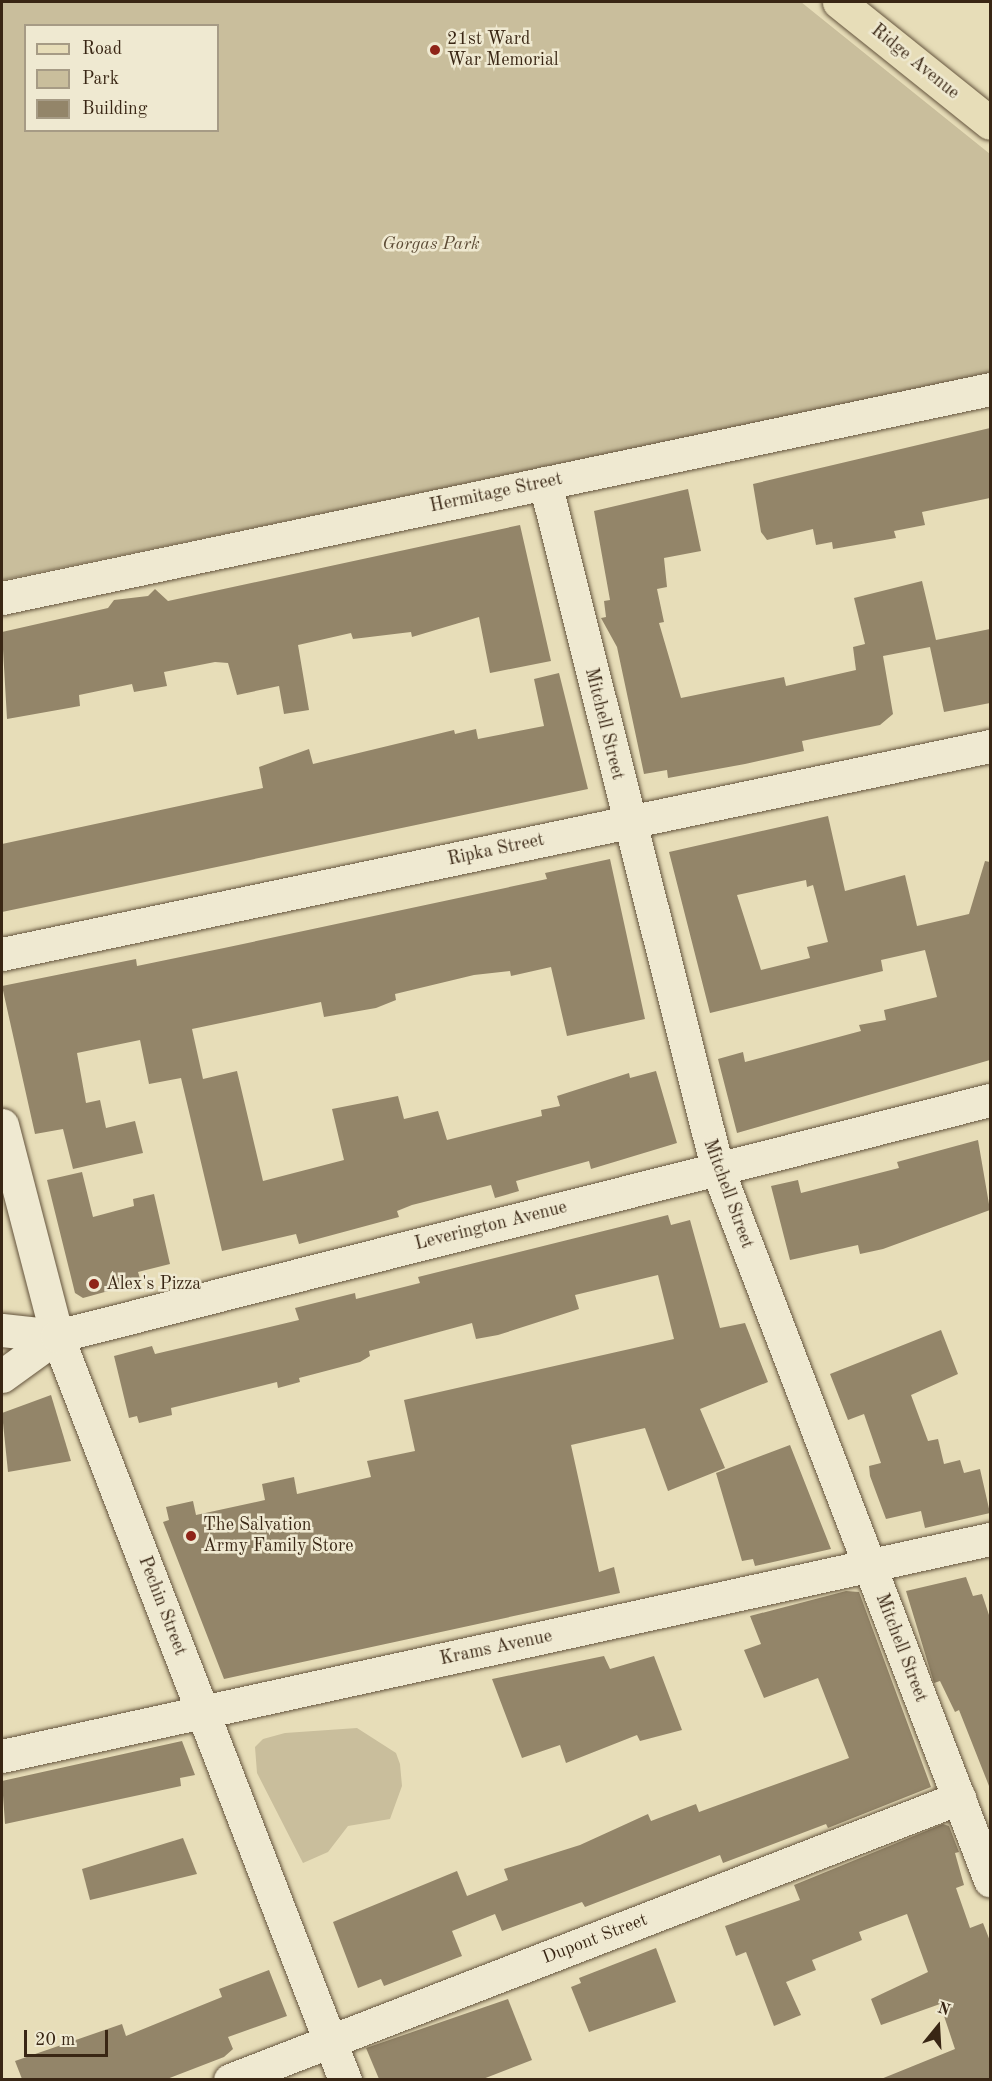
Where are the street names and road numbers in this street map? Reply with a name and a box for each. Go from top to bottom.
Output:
street label: Ridge Avenue [866,20,964,104]
street label: Hermitage Street [428,468,564,518]
street label: Mitchell Street [580,666,628,782]
street label: Ripka Street [446,829,546,871]
street label: Mitchell Street [698,1136,758,1252]
street label: Leverington Avenue [413,1197,569,1255]
street label: Pechin Street [133,1553,191,1659]
street label: Mitchell Street [870,1591,932,1705]
street label: Krams Avenue [438,1626,554,1670]
street label: Dupont Street [539,1909,651,1969]

